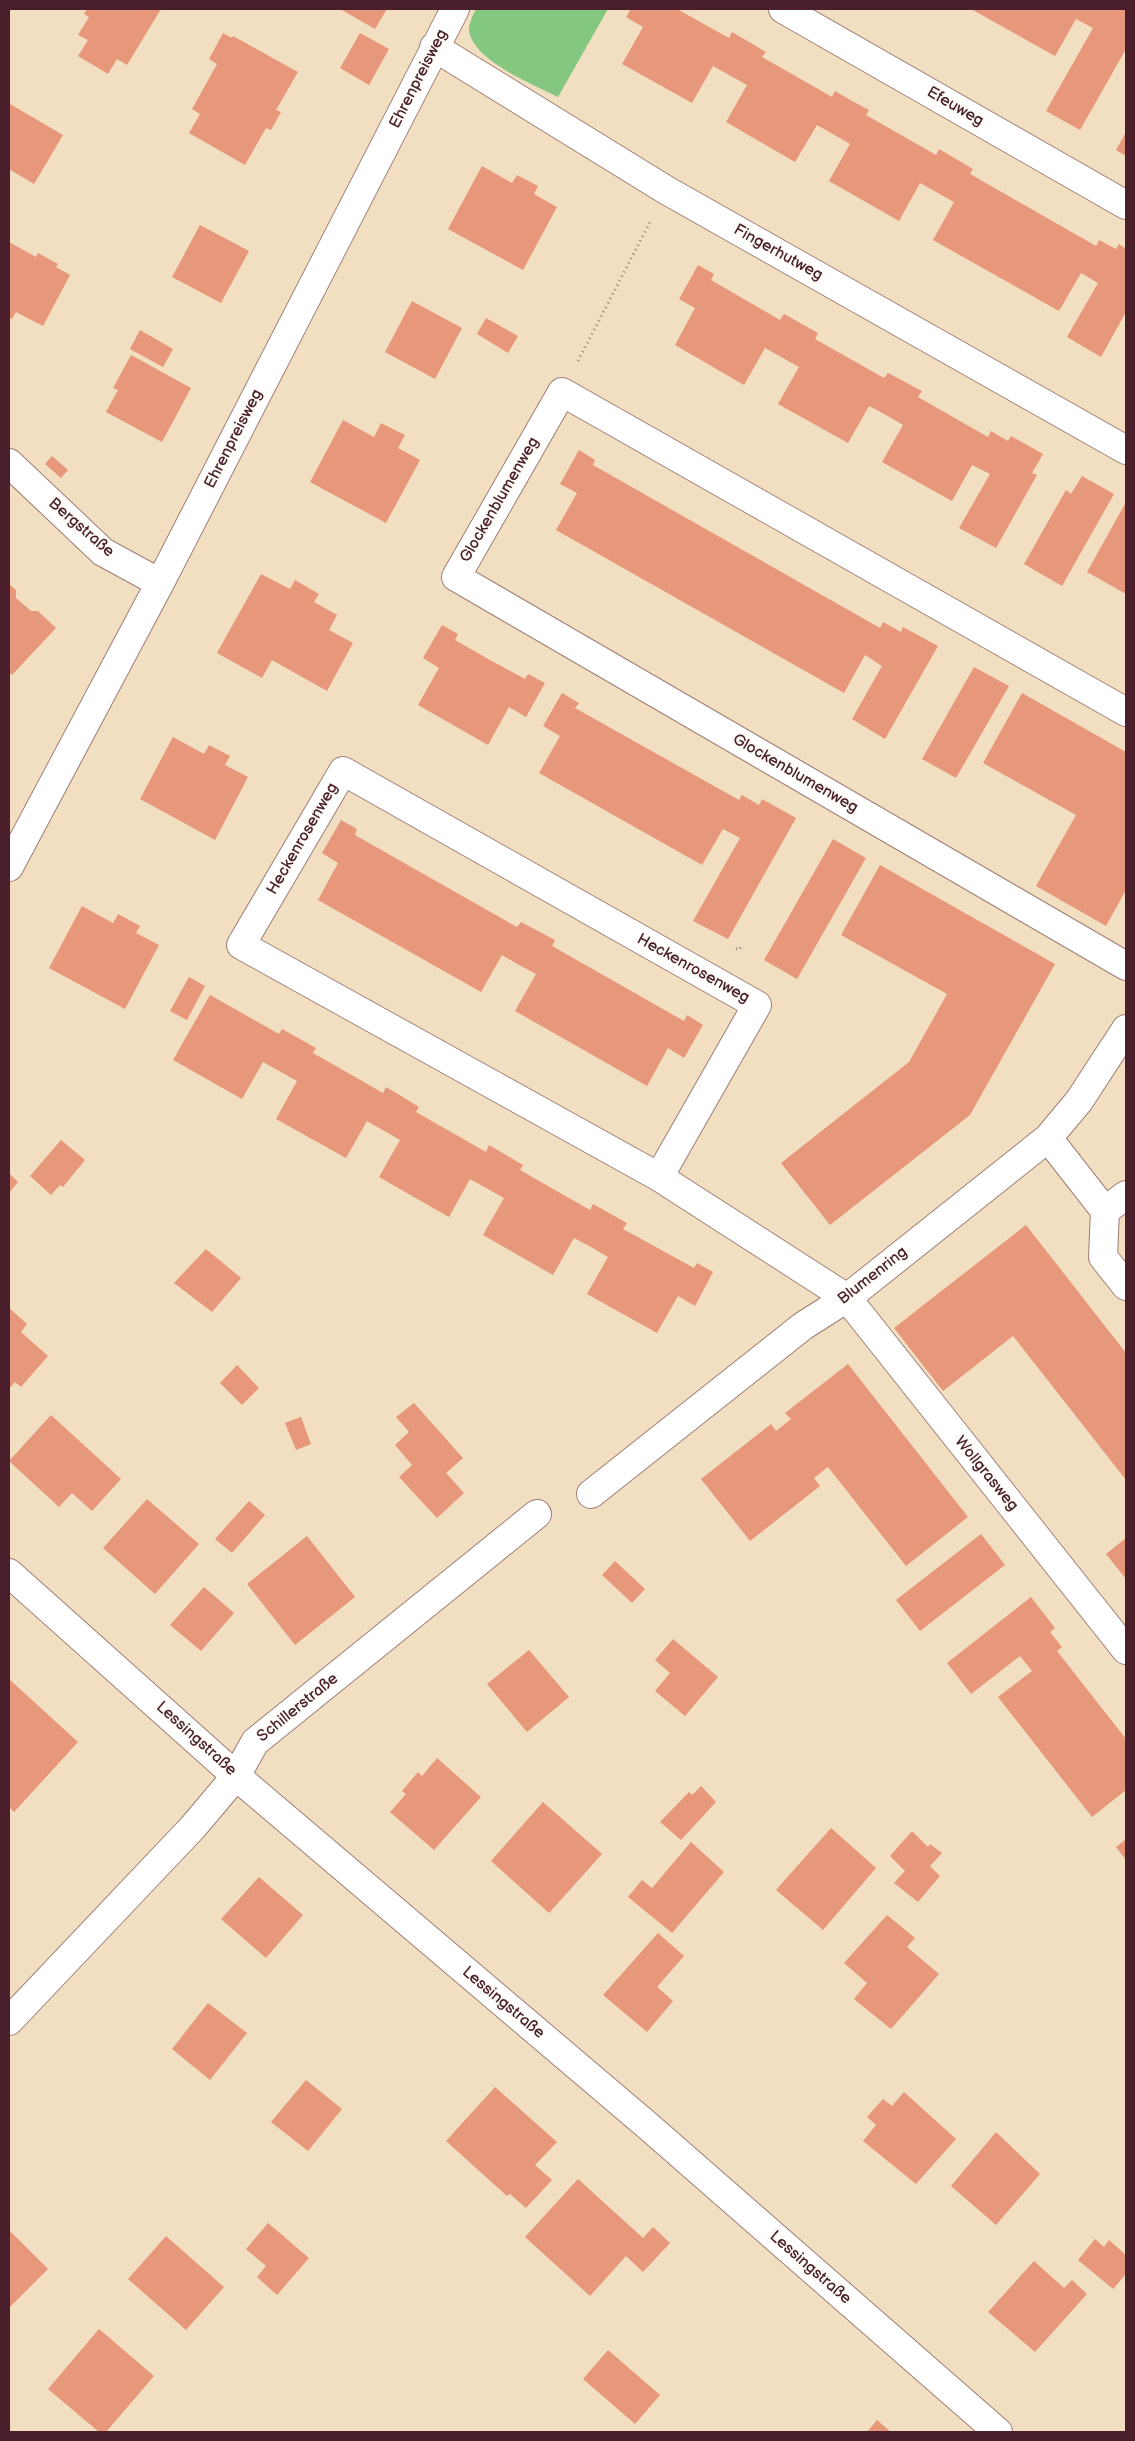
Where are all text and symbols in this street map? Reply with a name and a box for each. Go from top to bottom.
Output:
street label: Ehrenpreisweg [386,26,452,132]
street label: Efeuweg [923,83,987,131]
street label: Fingerhutweg [730,221,826,285]
street label: Ehrenpreisweg [201,386,267,492]
street label: Glockenblumenweg [456,434,544,566]
street label: Bergstraße [44,494,118,562]
street label: Glockenblumenweg [729,730,861,818]
street label: Heckenrosenweg [263,780,343,898]
street label: Heckenrosenweg [633,930,753,1008]
street label: Blumenring [834,1243,912,1309]
street label: Wollgrasweg [950,1433,1022,1515]
street label: Schillerstraße [254,1669,342,1747]
street label: Lessingstraße [152,1698,240,1780]
street label: Lessingstraße [458,1963,548,2043]
street label: Lessingstraße [765,2227,855,2309]

